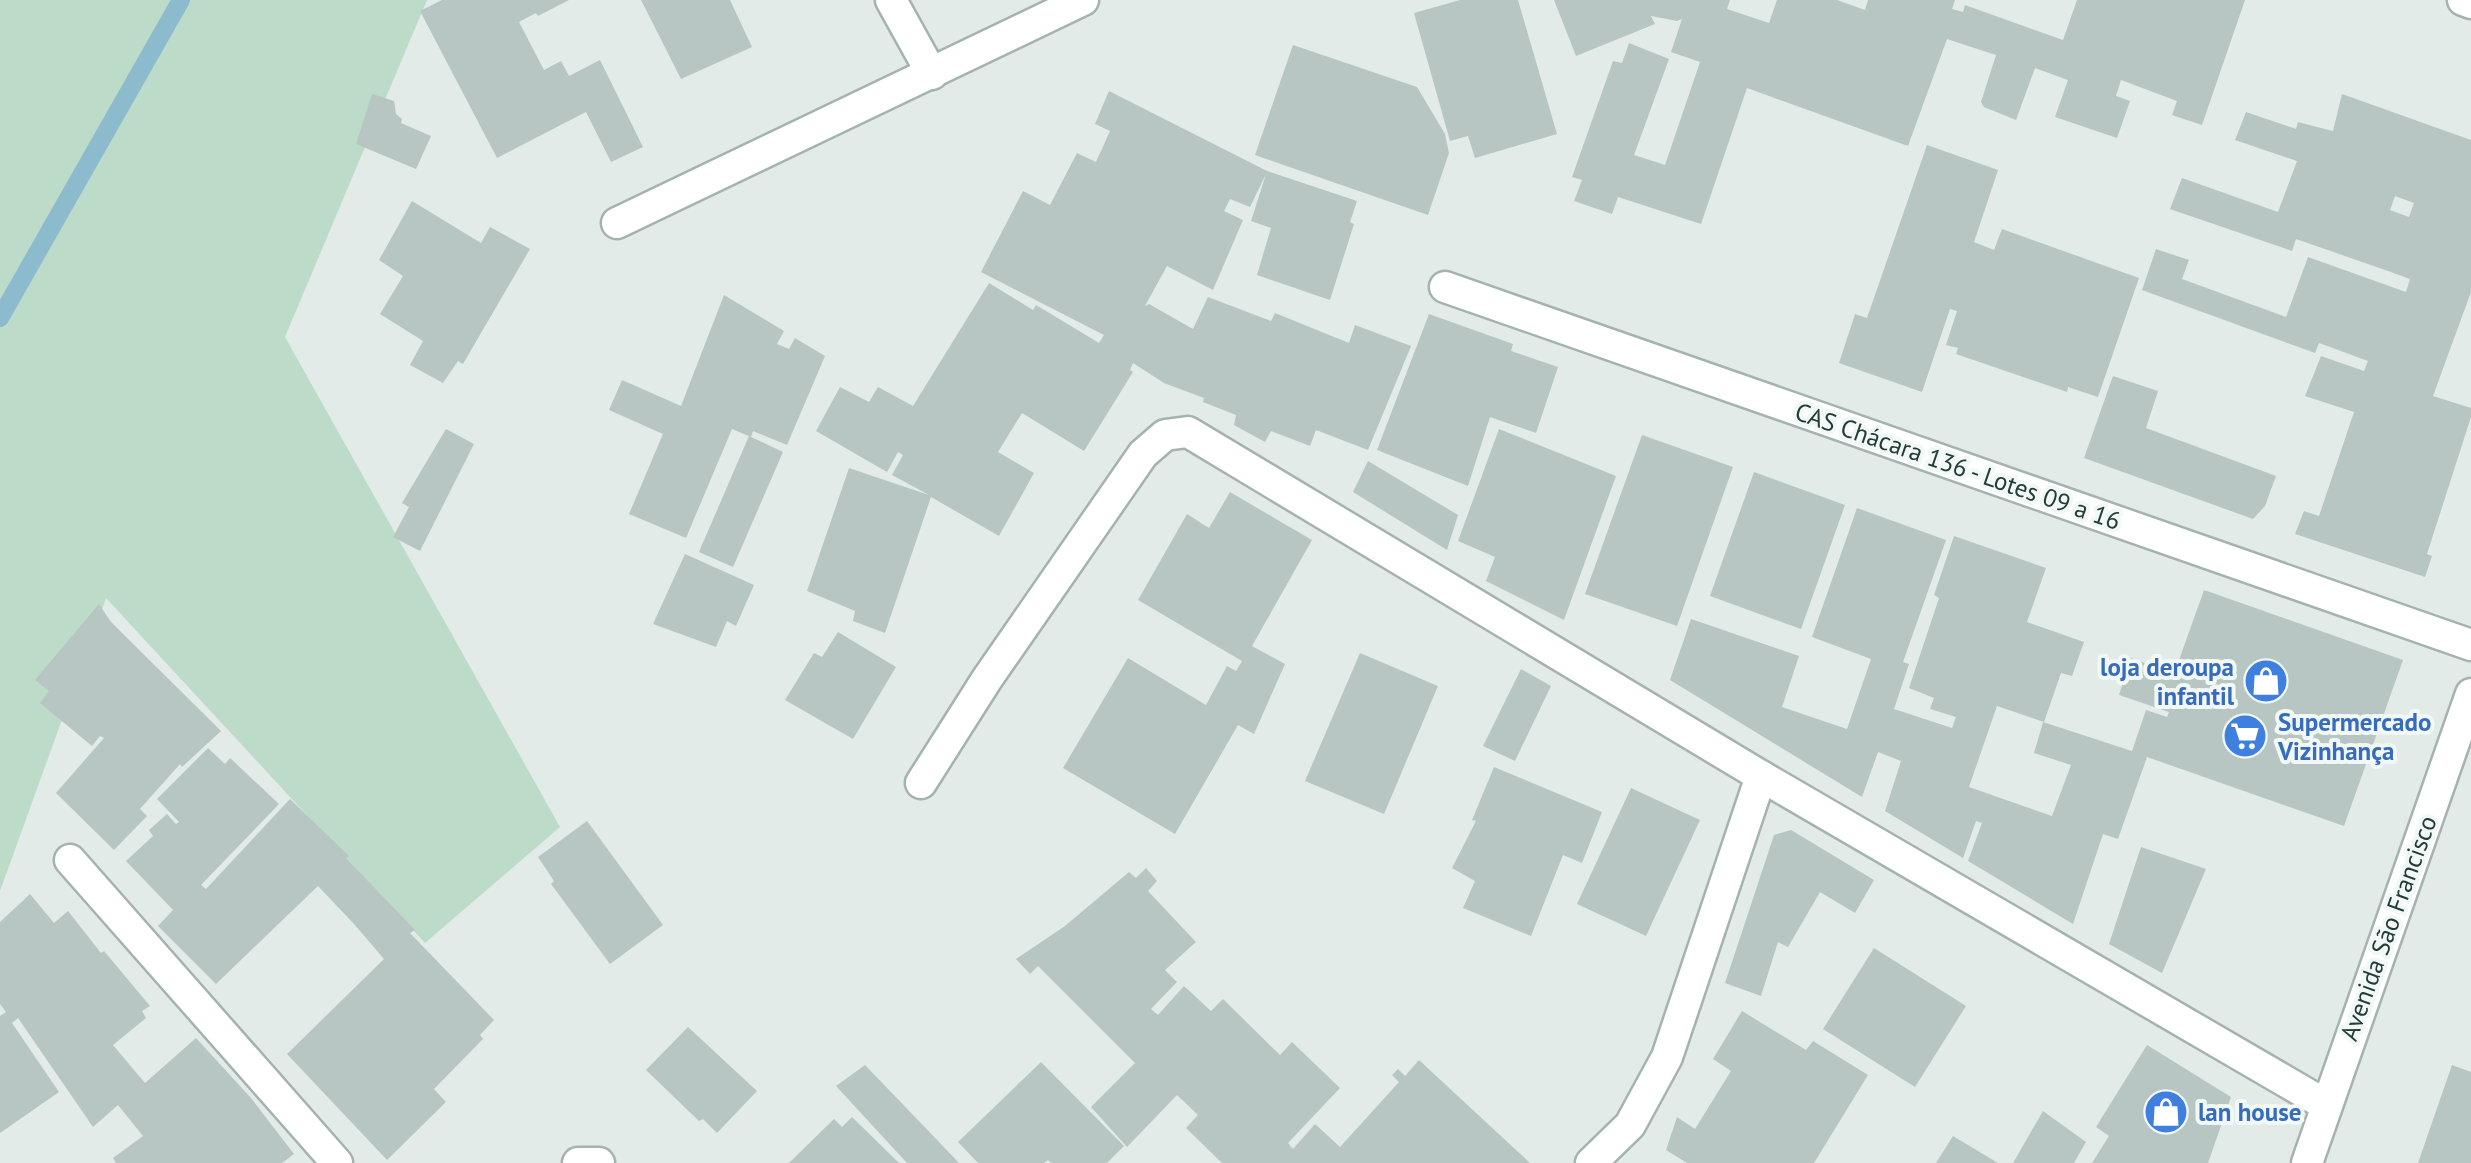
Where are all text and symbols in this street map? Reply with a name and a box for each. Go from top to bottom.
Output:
street label: CAS Chácara 136 - Lotes 09 a 16 [1791,395,2125,537]
place label: loja deroupa infantil [2100,651,2235,712]
shop icon: loja deroupa infantil [2243,658,2289,704]
place label: Supermercado Vizinhança [2277,706,2431,767]
supermarket icon: Supermercado Vizinhança [2222,713,2268,759]
street label: Avenida São Francisco [2332,811,2444,1045]
shop icon: lan house [2143,1089,2189,1135]
place label: lan house [2198,1096,2301,1128]

